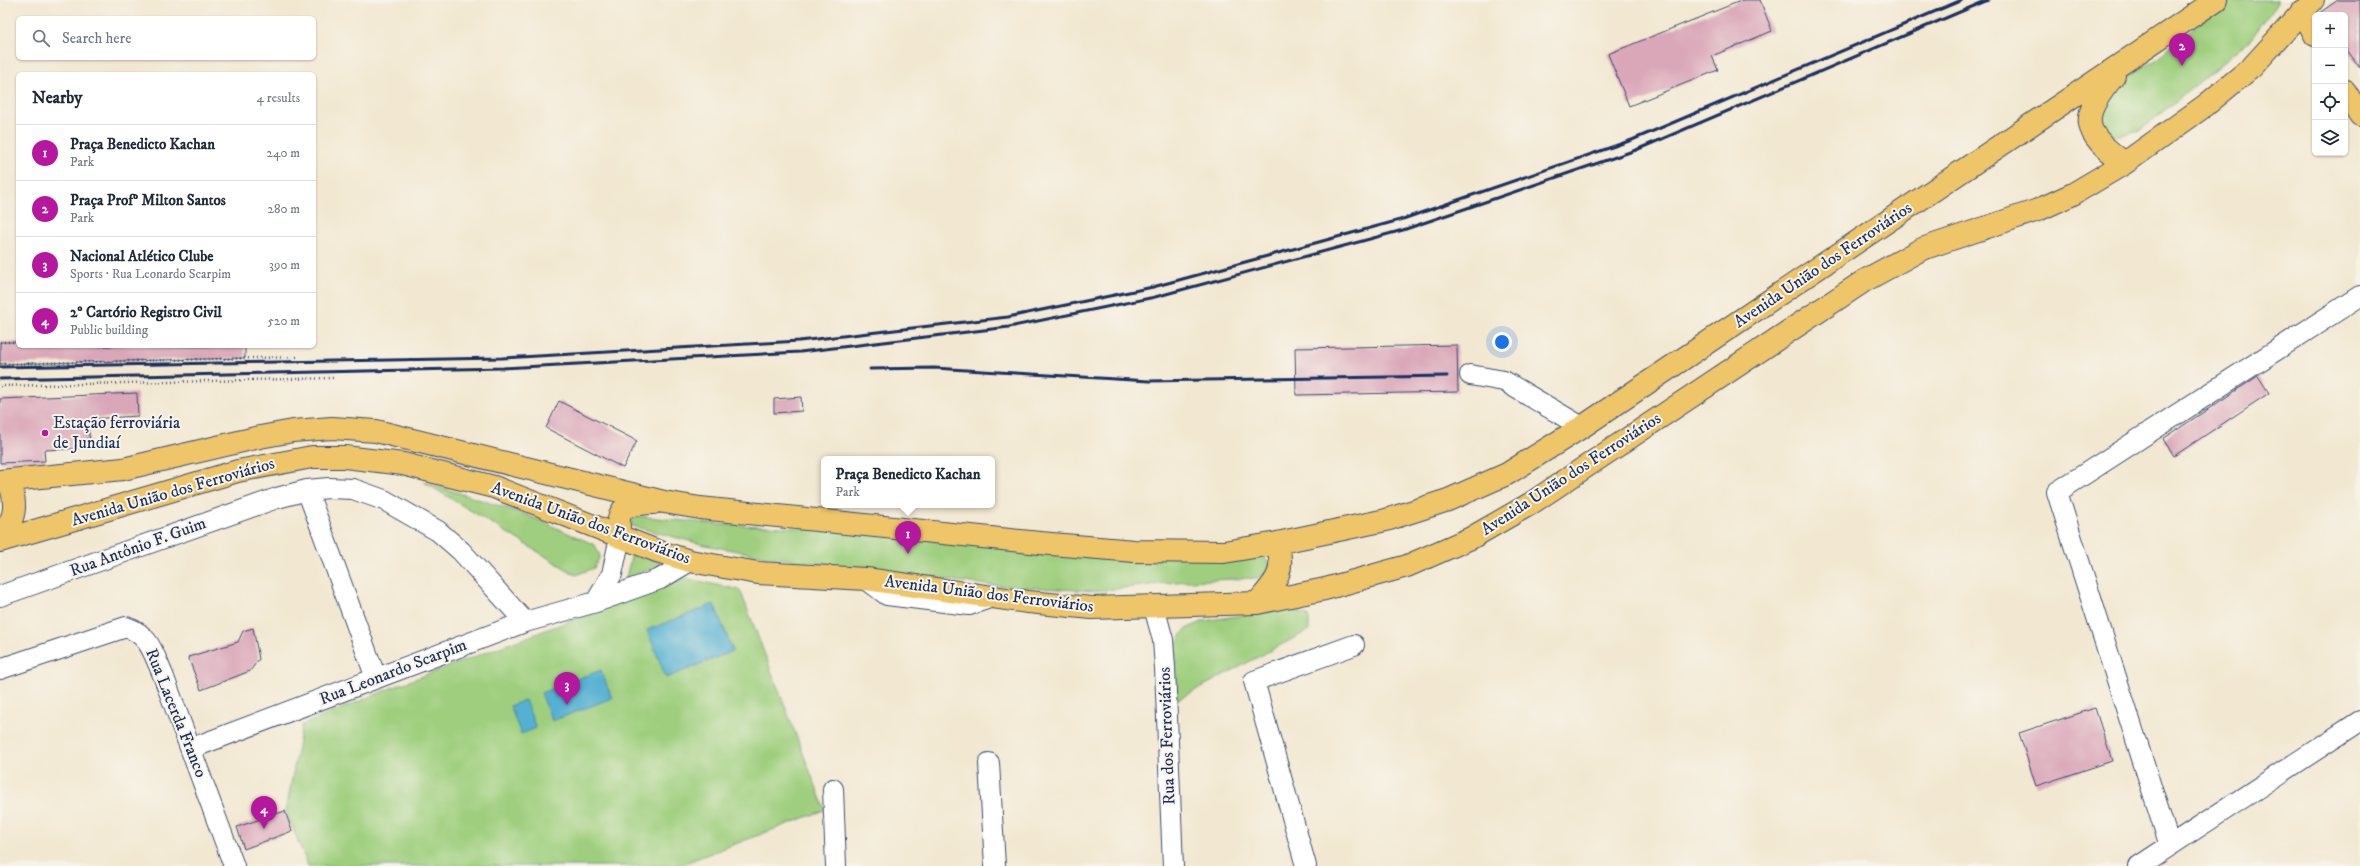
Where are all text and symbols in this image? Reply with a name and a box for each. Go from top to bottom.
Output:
map controls [2312,12,2348,156]
button: + [2312,12,2348,48]
search box [16,16,316,60]
icon: search [30,27,52,49]
text: Search here [62,29,131,48]
pin: 2 [2169,33,2195,66]
button: − [2312,48,2348,84]
button: locate [2312,84,2348,120]
text: Nearby [32,87,82,109]
text: 4 results [257,90,300,106]
button: layers [2312,120,2348,156]
text: Praça Benedicto Kachan [70,135,215,154]
text: 1 [43,145,47,161]
text: 240 m [267,145,300,161]
text: Park [70,154,94,170]
text: Praça Profº Milton Santos [70,191,226,210]
street label: Avenida União dos Ferroviários [1730,197,1917,333]
text: 2 [42,201,48,217]
text: 280 m [268,201,300,217]
text: Park [70,210,94,226]
text: Nacional Atlético Clube [70,247,213,266]
text: 3 [43,257,47,273]
text: 390 m [269,257,300,273]
text: Sports · Rua Leonardo Scarpim [70,266,231,282]
text: 2º Cartório Registro Civil [70,303,222,322]
text: 4 [41,313,49,329]
text: 520 m [268,313,300,329]
text: Public building [70,322,148,338]
your location [1492,332,1512,352]
street label: Avenida União dos Ferroviários [1477,407,1666,541]
place label: Estação ferroviária de Jundiaí [53,412,181,454]
marker: Estação ferroviária de Jundiaí [40,428,50,438]
street label: Avenida União dos Ferroviários [69,452,278,532]
popup [821,456,995,508]
text: Praça Benedicto Kachan [836,465,980,484]
street label: Avenida União dos Ferroviários [488,477,694,569]
text: Park [836,484,860,500]
street label: Rua Antônio F. Guim [67,512,209,582]
pin: 1 [895,521,921,554]
street label: Avenida União dos Ferroviários [883,570,1095,618]
street label: Rua Leonardo Scarpim [316,634,470,710]
street label: Rua Lacerda Franco [140,645,212,781]
street label: Rua dos Ferroviários [1154,666,1180,805]
pin: 3 [554,672,580,705]
pin: 4 [251,796,277,829]

